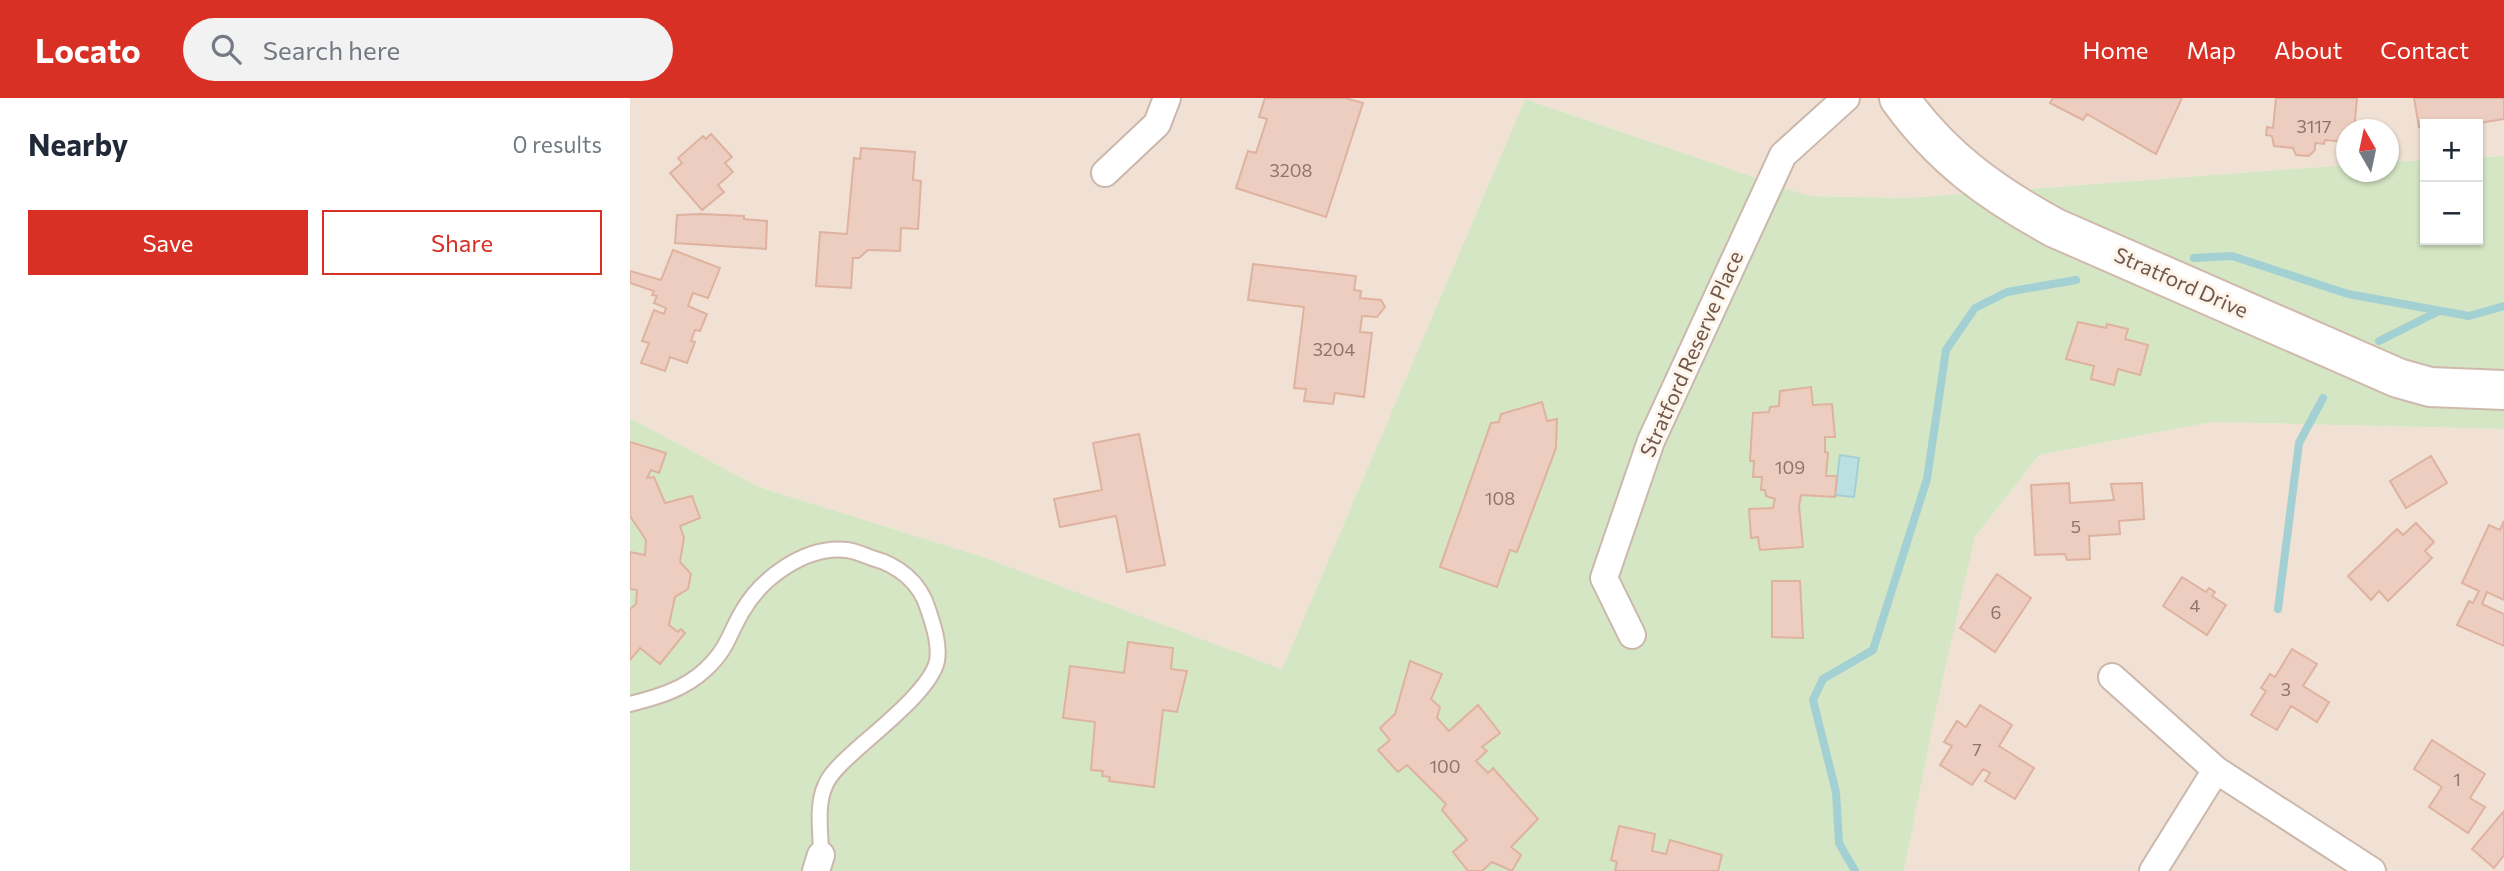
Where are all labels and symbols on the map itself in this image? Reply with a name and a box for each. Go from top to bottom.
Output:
house number: 3117 [2296,115,2332,137]
north arrow [2336,119,2399,182]
house number: 3208 [1270,159,1312,181]
street label: Stratford Drive [2111,241,2252,322]
street label: Stratford Reserve Place [1634,246,1747,460]
house number: 3204 [1313,338,1356,360]
house number: 109 [1775,456,1805,478]
house number: 108 [1485,487,1515,509]
house number: 5 [2071,515,2081,537]
house number: 4 [2190,594,2201,616]
house number: 6 [1991,601,2001,623]
house number: 3 [2281,678,2291,700]
house number: 7 [1972,738,1982,760]
house number: 100 [1429,755,1461,777]
house number: 1 [2453,768,2461,790]

